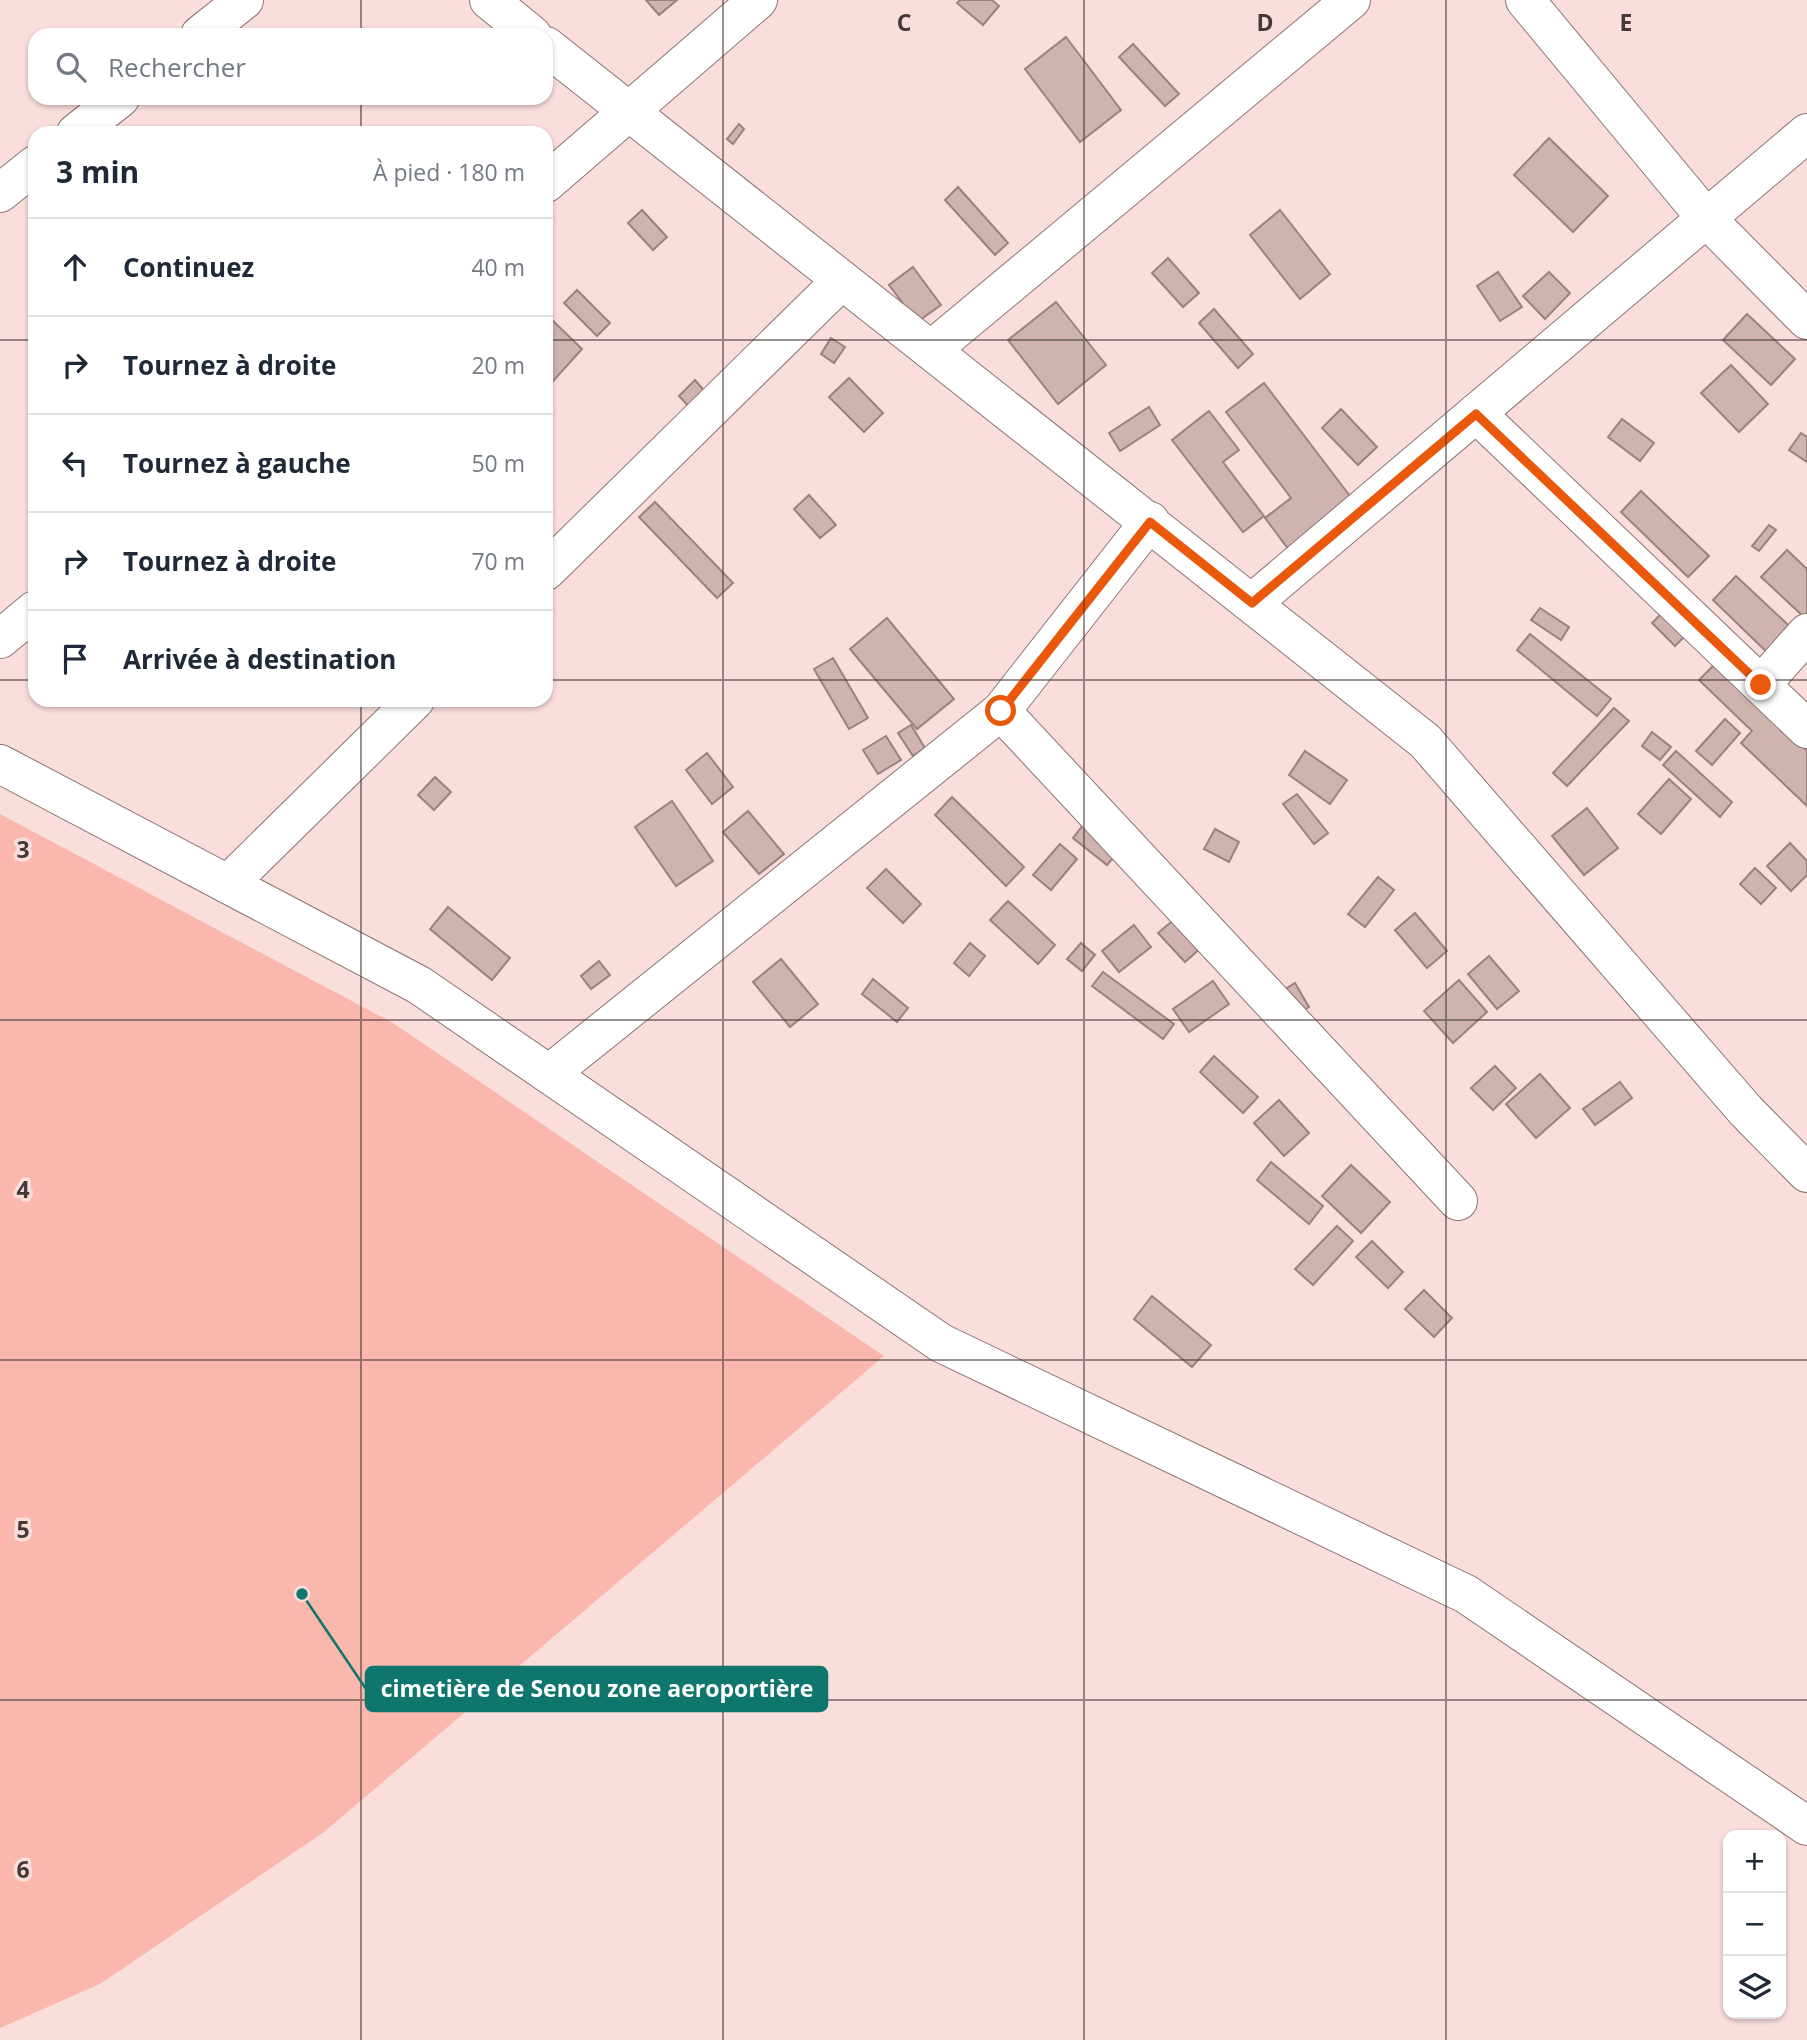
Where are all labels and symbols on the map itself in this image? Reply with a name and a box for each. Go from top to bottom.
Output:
text: C [897,6,911,38]
text: D [1256,6,1274,38]
text: E [1620,6,1632,38]
route end [1745,669,1776,700]
route start [985,695,1016,726]
text: 3 [16,833,30,865]
text: 4 [16,1173,30,1205]
text: 5 [16,1513,30,1545]
callout: cimetière de Senou zone aeroportière [366,1667,827,1711]
text: cimetière de Senou zone aeroportière [381,1672,813,1704]
text: 6 [16,1853,30,1885]

